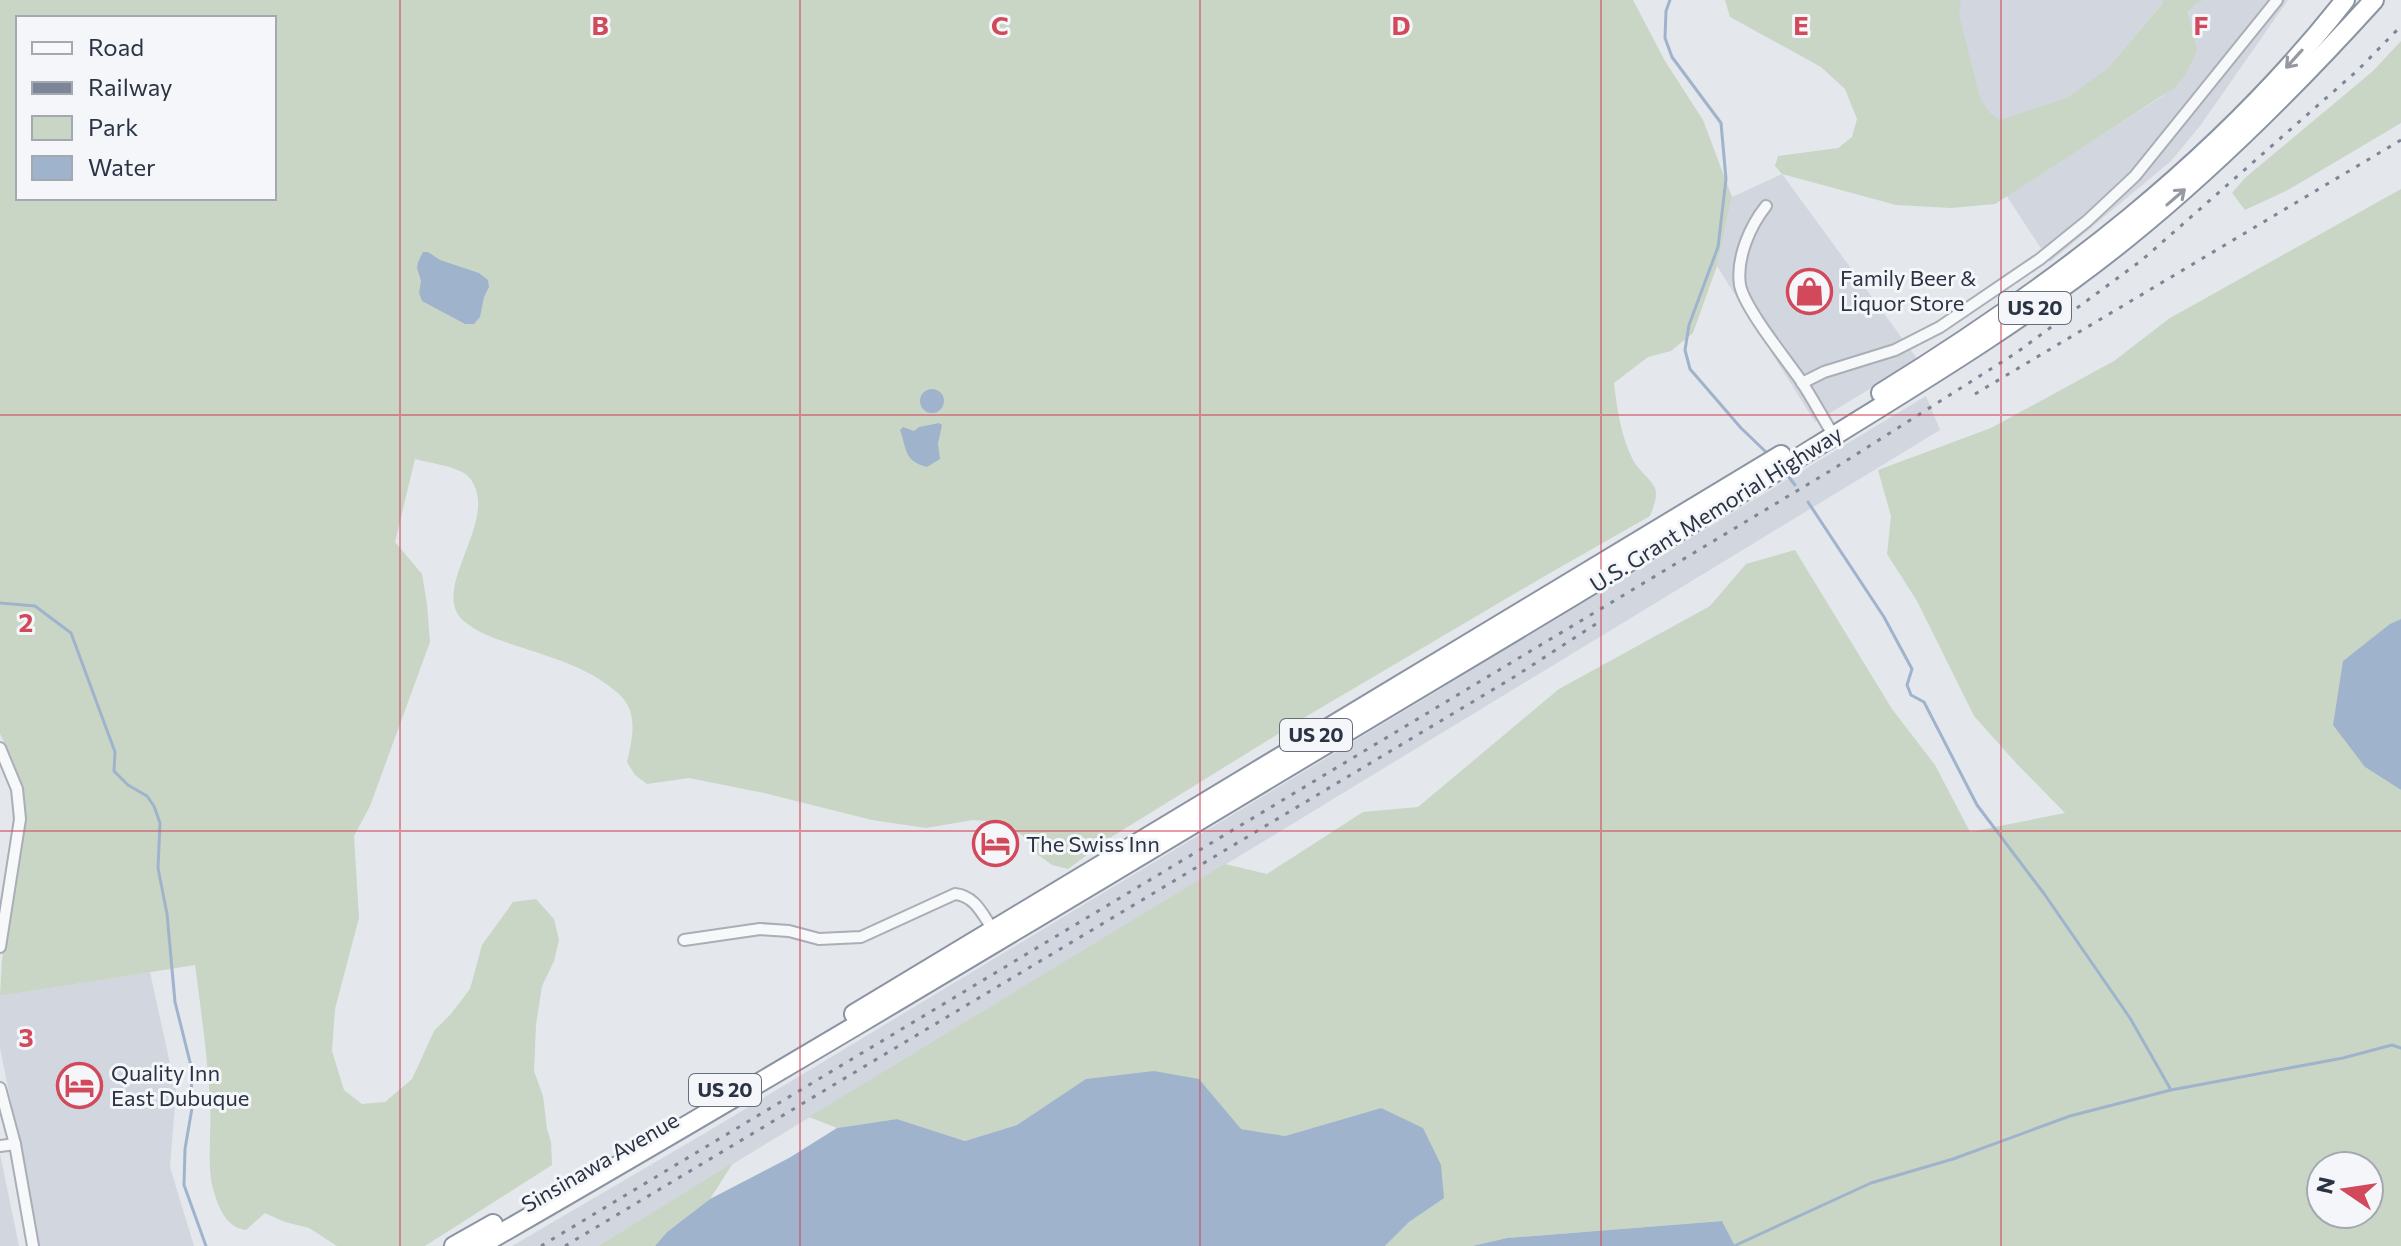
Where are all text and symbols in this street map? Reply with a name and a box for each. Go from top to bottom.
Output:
text: B [591,9,609,40]
text: C [991,9,1009,40]
text: D [1391,9,1411,40]
text: E [1793,9,1809,40]
text: F [2193,9,2209,40]
legend [16,16,276,200]
text: Road [88,32,144,61]
one-way arrow [2285,48,2303,68]
text: Railway [88,72,173,101]
text: Park [88,112,138,141]
text: Water [88,152,156,181]
one-way arrow [2165,188,2186,206]
place label: Family Beer & Liquor Store [1840,264,1976,316]
shop icon: Family Beer & Liquor Store [1785,267,1833,315]
road number: US 20 [1999,292,2071,324]
street label: U.S. Grant Memorial Highway [1585,420,1847,597]
text: 2 [19,606,33,637]
road number: US 20 [1280,719,1352,751]
hotel icon: The Swiss Inn [971,820,1019,868]
place label: The Swiss Inn [1026,830,1160,857]
text: 3 [18,1021,34,1052]
place label: Quality Inn East Dubuque [111,1059,249,1111]
hotel icon: Quality Inn East Dubuque [56,1062,104,1110]
road number: US 20 [689,1074,761,1106]
street label: Sinsinawa Avenue [516,1106,683,1218]
north arrow [2305,1150,2385,1230]
text: N [2310,1174,2340,1196]

